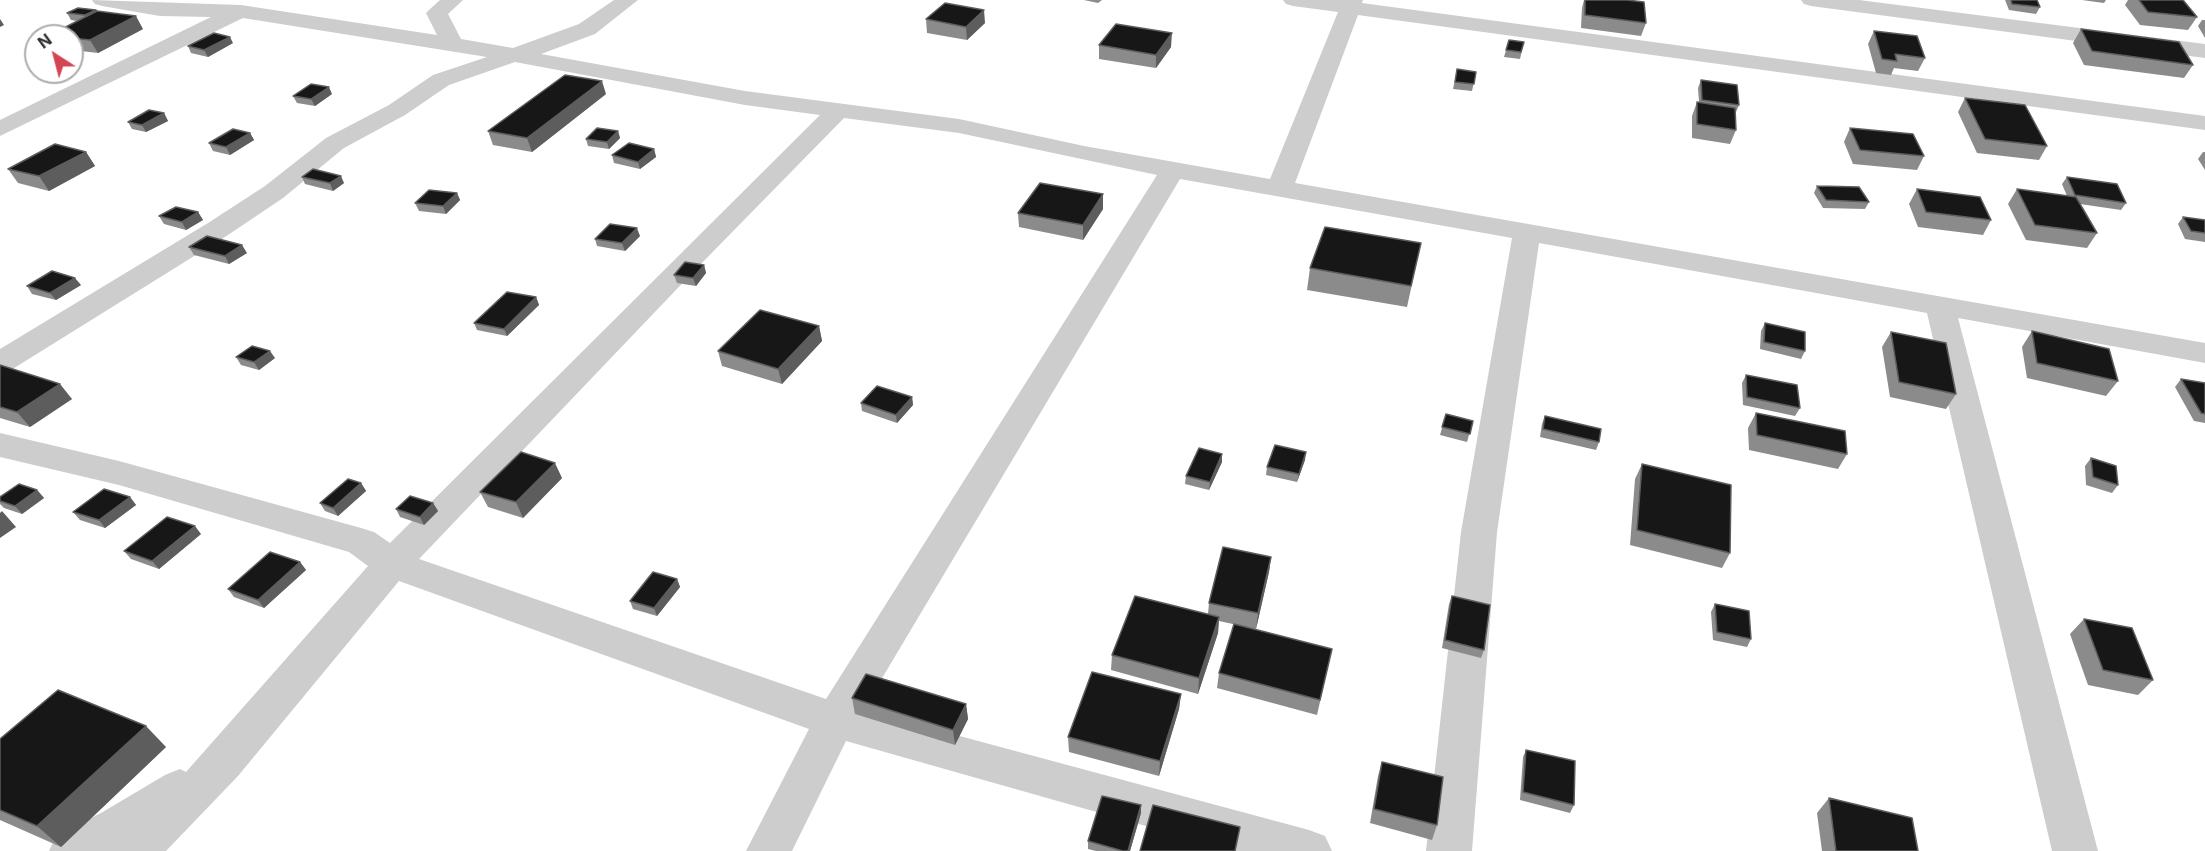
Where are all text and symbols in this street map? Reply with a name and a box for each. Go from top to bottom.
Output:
north arrow [24,24,84,84]
text: N [34,29,55,53]

